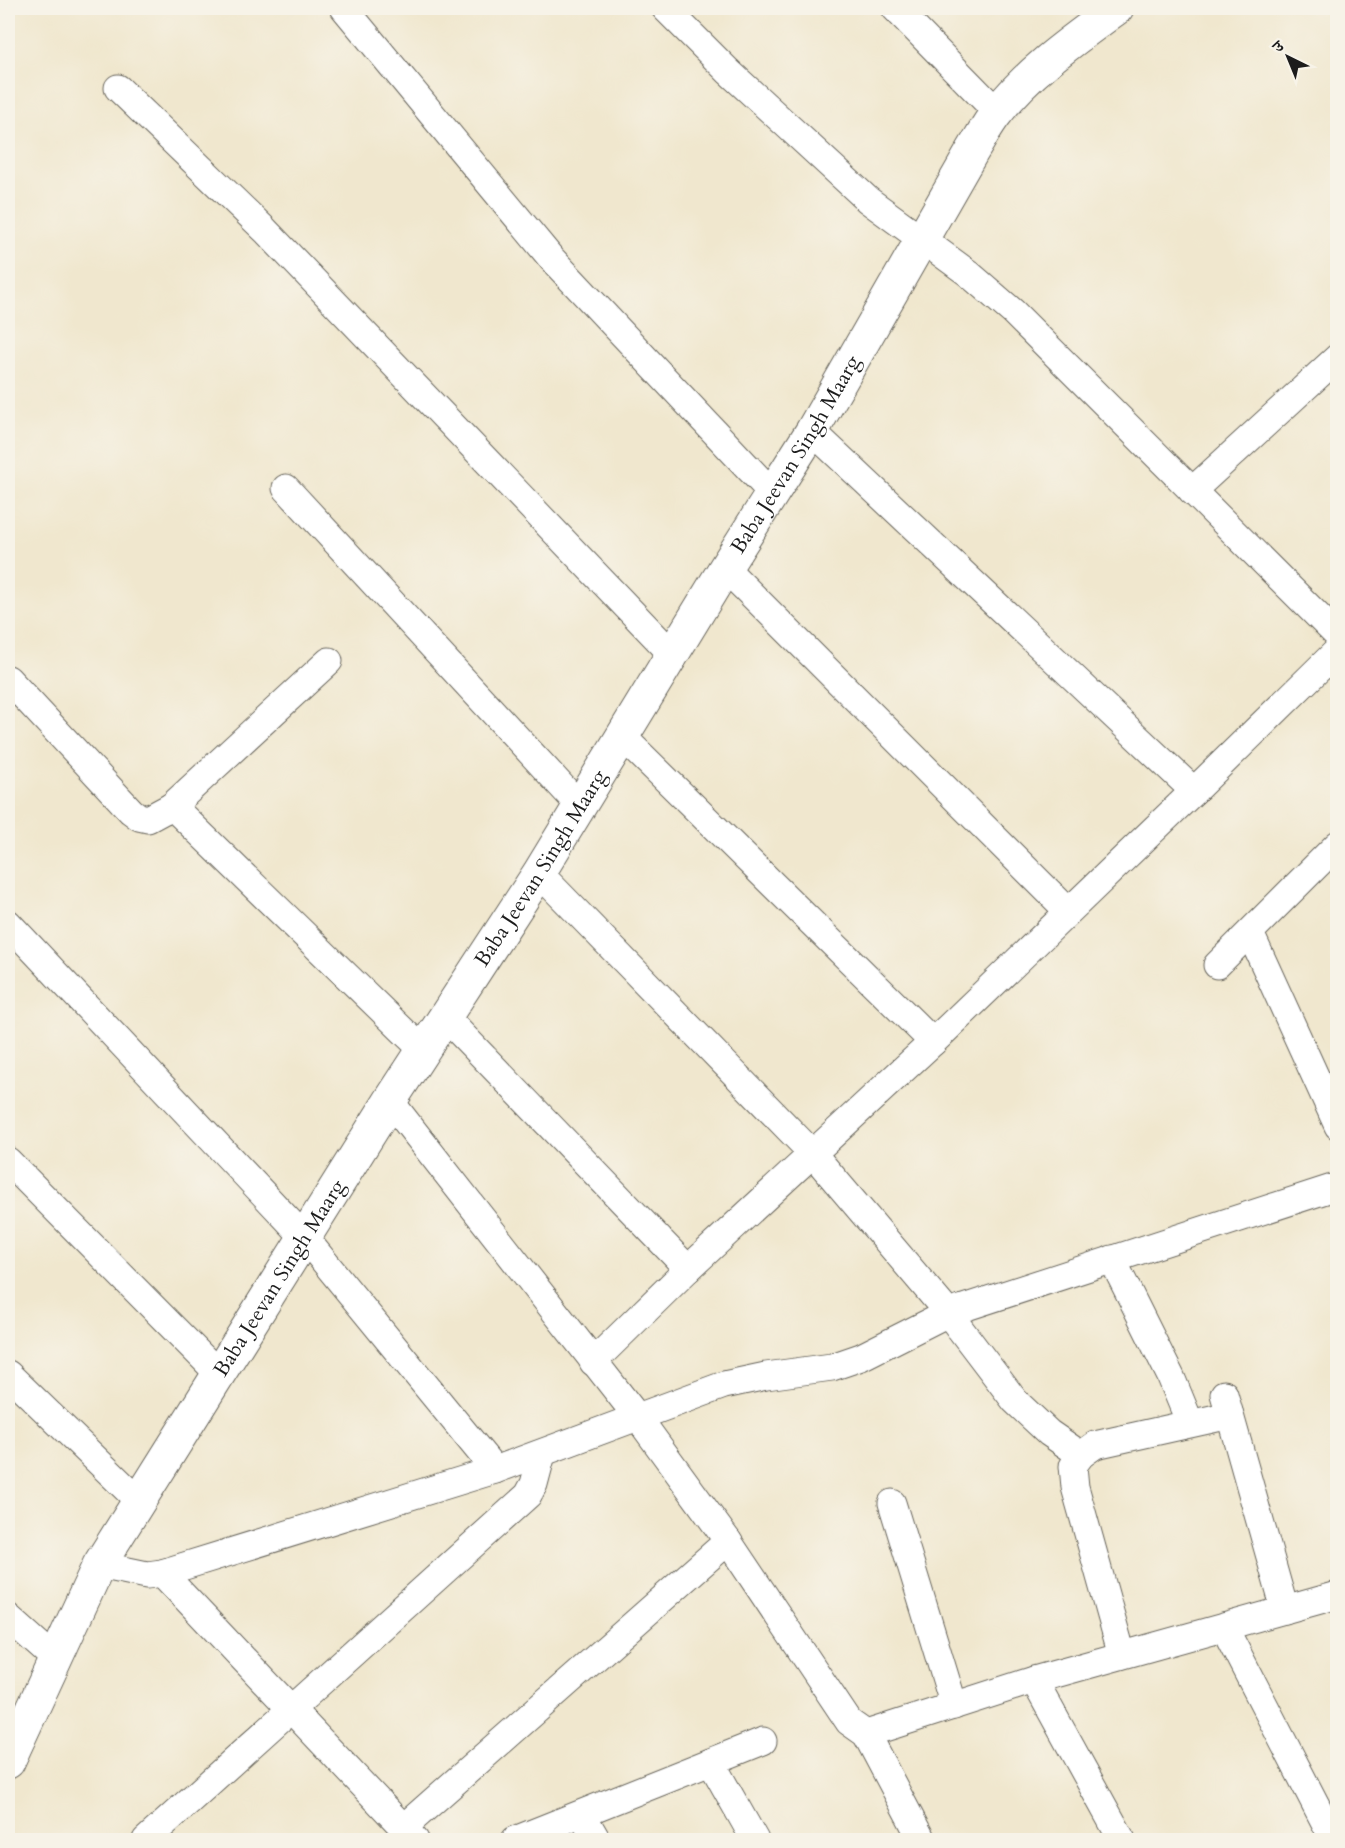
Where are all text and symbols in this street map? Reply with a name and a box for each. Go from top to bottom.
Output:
north arrow [1258,27,1318,87]
text: उ [1267,35,1290,58]
street label: Baba Jeevan Singh Maarg [723,350,867,559]
street label: Baba Jeevan Singh Maarg [467,764,613,972]
street label: Baba Jeevan Singh Maarg [206,1174,352,1382]

